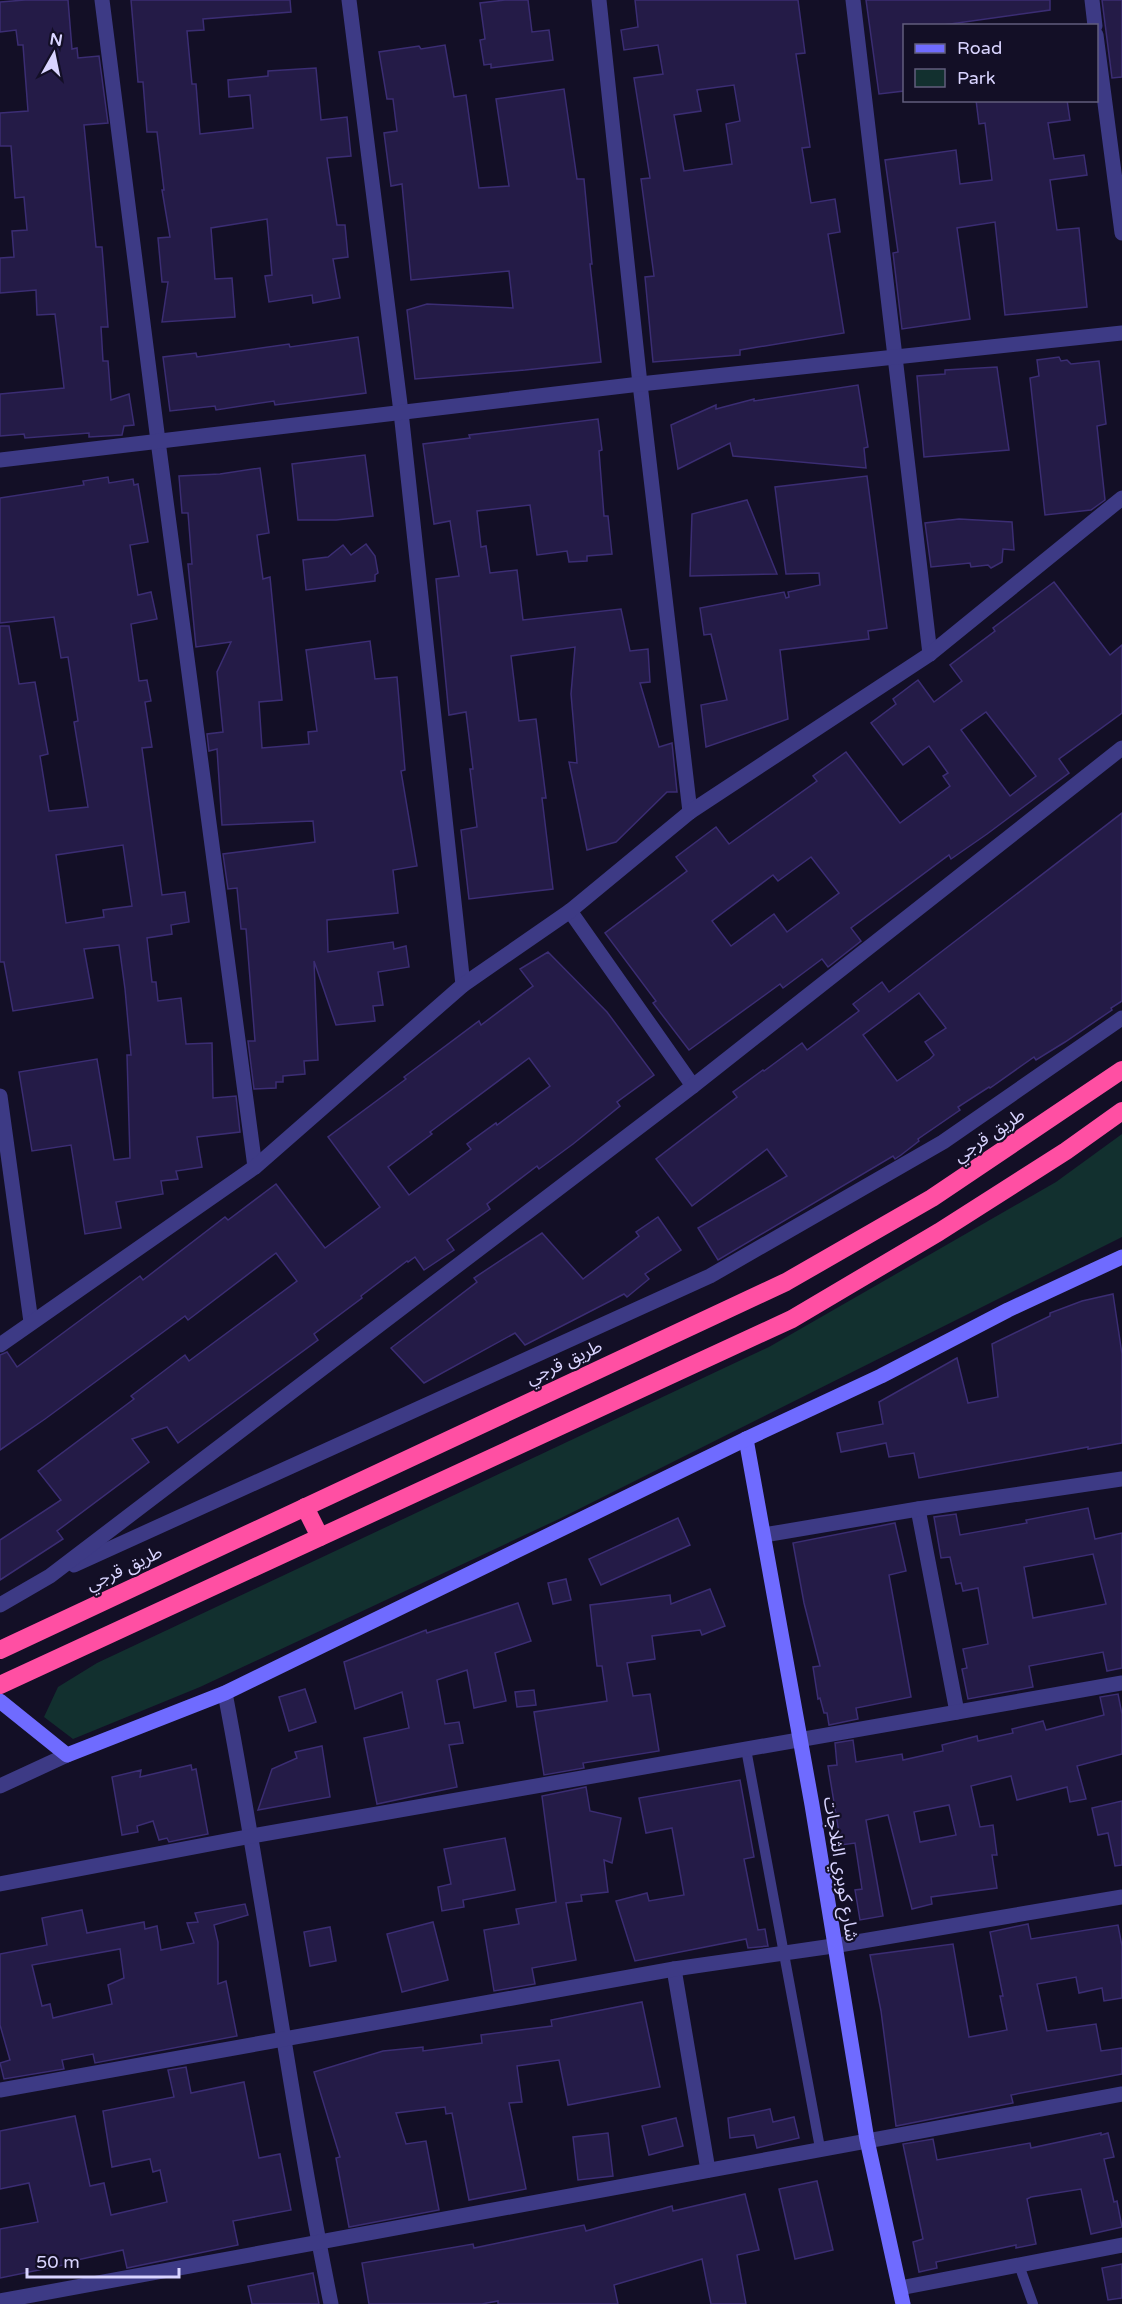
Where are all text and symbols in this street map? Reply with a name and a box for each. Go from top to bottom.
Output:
north arrow [24,24,84,84]
legend [903,24,1098,102]
text: N [48,29,64,51]
text: Road [957,37,1002,59]
text: Park [957,67,996,89]
street label: طريق قرجي [949,1103,1030,1169]
street label: طريق قرجي [522,1335,607,1391]
street label: طريق قرجي [82,1541,167,1597]
street label: شارع كوبري الثلاجات [816,1795,863,1943]
scale bar [27,2241,178,2279]
text: 50 m [36,2251,80,2273]

